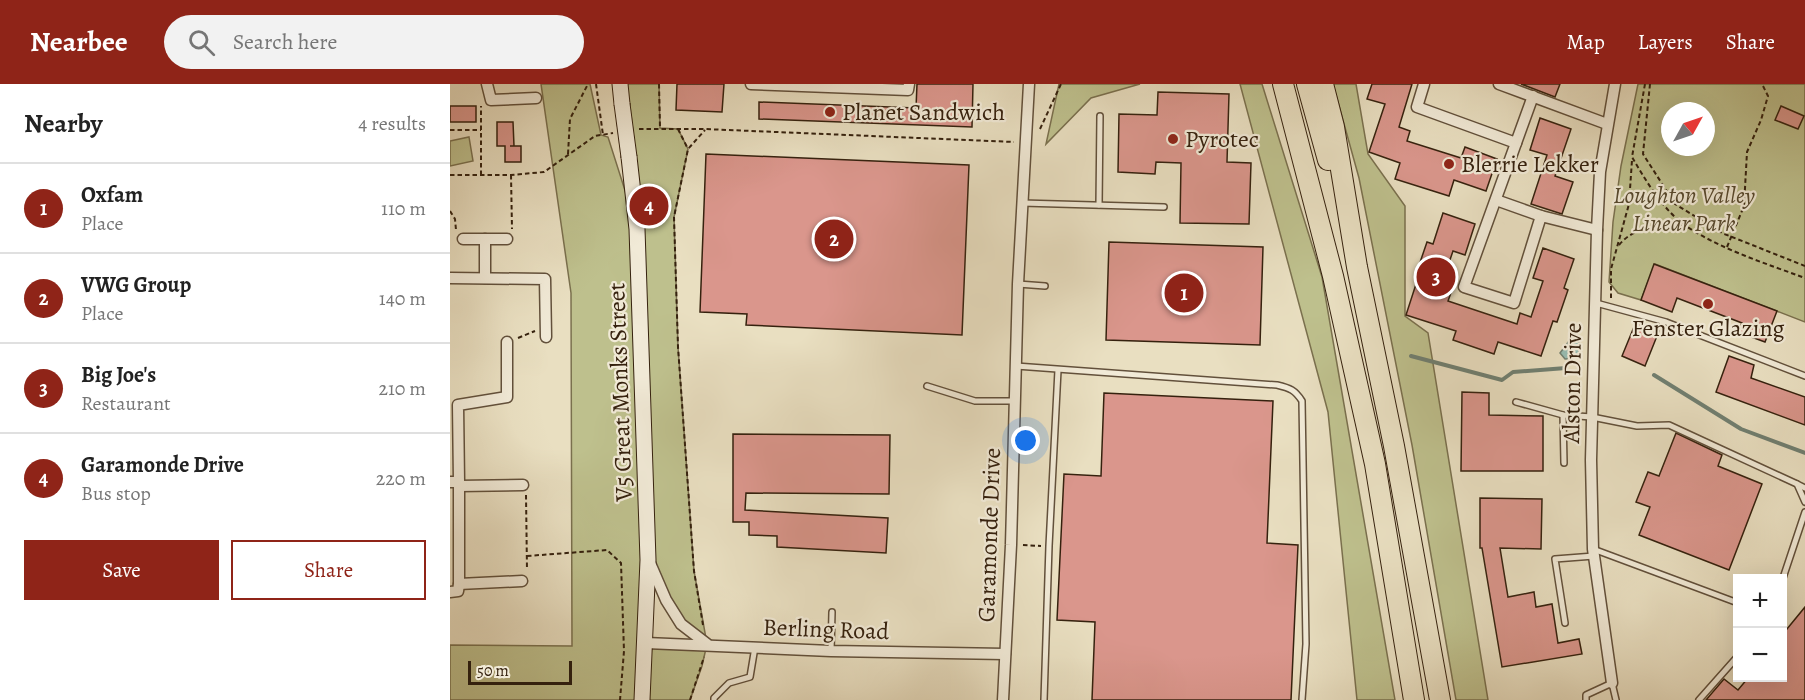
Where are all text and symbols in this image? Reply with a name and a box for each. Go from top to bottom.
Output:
search box [164,15,584,69]
text: Nearbee [30,23,128,61]
icon: search [185,26,218,59]
text: Search here [233,27,337,57]
text: Map [1566,28,1605,56]
text: Layers [1638,28,1693,56]
text: Share [1726,28,1775,56]
place label: Planet Sandwich [842,96,1005,128]
north arrow [1661,102,1715,156]
marker: Planet Sandwich [823,105,837,119]
text: Nearby [24,106,103,141]
text: 4 results [358,110,426,137]
place label: Pyrotec [1185,123,1259,155]
marker: Pyrotec [1166,132,1180,146]
place label: Blerrie Lekker [1461,148,1599,180]
marker: Blerrie Lekker [1442,157,1456,171]
park label: Loughton Valley Linear Park [1613,179,1756,239]
text: Oxfam [81,180,143,210]
pin: 4 [630,184,668,228]
text: 1 [40,195,47,222]
text: 110 m [381,195,426,222]
text: Place [81,210,123,237]
pin: 2 [814,216,854,262]
pin: 3 [1416,254,1456,300]
text: VWG Group [81,270,191,300]
pin: 1 [1164,270,1204,316]
street label: V5 Great Monks Street [600,282,640,503]
text: 2 [39,285,48,312]
text: 140 m [379,285,426,312]
marker: Fenster Glazing [1701,297,1715,311]
text: Place [81,300,123,327]
place label: Fenster Glazing [1631,312,1785,344]
street label: Alston Drive [1555,322,1589,445]
text: Big Joe's [81,360,156,390]
text: 3 [39,375,48,402]
text: 210 m [378,375,426,402]
text: Restaurant [81,390,171,417]
your location [1011,426,1040,455]
street label: Garamonde Drive [970,447,1008,623]
text: Garamonde Drive [81,450,244,480]
text: 4 [39,465,48,492]
text: 220 m [376,465,426,492]
text: Bus stop [81,480,151,507]
button: Save [24,540,219,600]
button: Share [231,540,426,600]
map controls [1733,574,1787,682]
button: + [1733,574,1787,628]
street label: Berling Road [762,611,890,647]
button: − [1733,628,1787,682]
scale bar [468,658,572,686]
text: 50 m [477,660,509,682]

